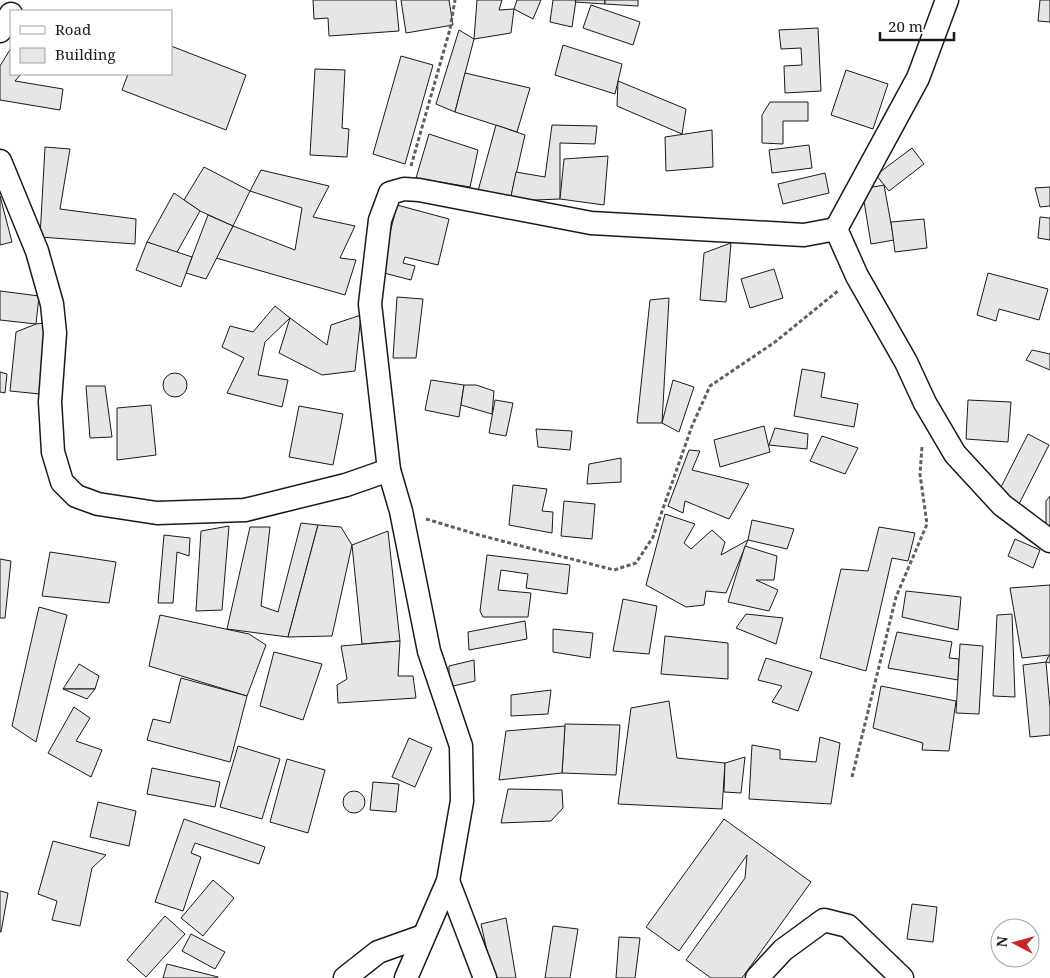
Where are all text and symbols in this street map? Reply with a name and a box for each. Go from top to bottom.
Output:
legend [10,10,172,75]
scale bar [880,10,954,42]
text: 20 m [888,16,923,36]
text: Road [55,19,91,39]
text: Building [55,44,116,64]
north arrow [990,918,1040,968]
text: N [992,935,1012,948]

